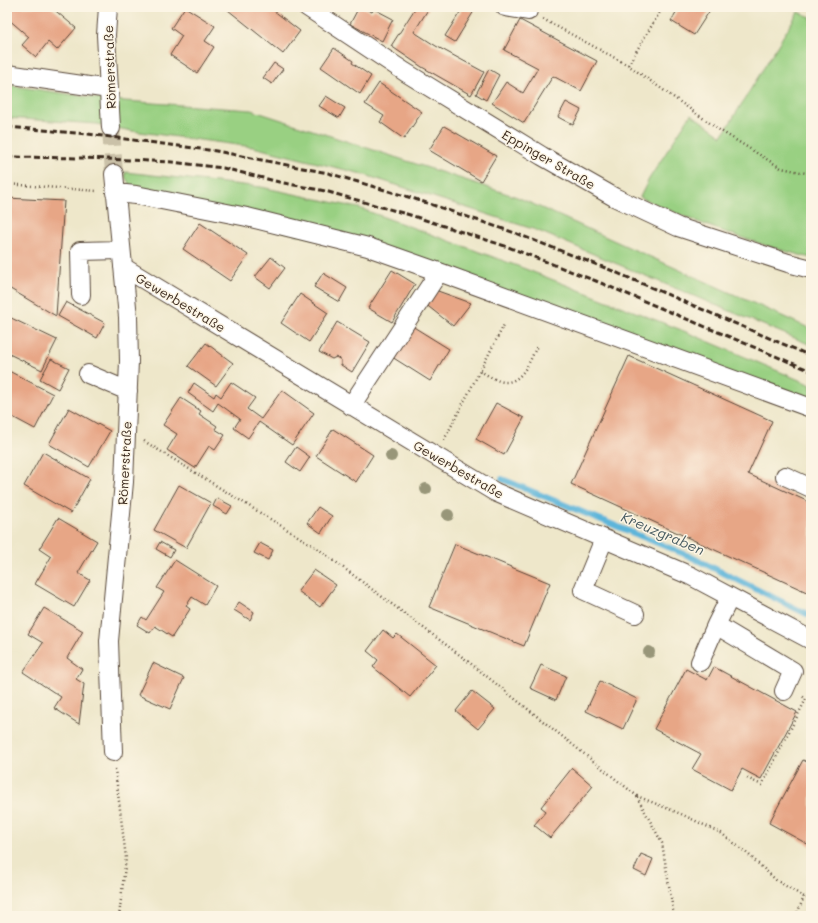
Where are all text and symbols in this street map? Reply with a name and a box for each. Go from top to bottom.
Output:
street label: Römerstraße [99,25,119,109]
street label: Eppinger Straße [499,125,599,193]
street label: Gewerbestraße [133,269,229,335]
street label: Römerstraße [113,421,135,505]
street label: Gewerbestraße [411,436,507,502]
water label: Kreuzgraben [618,507,708,559]

